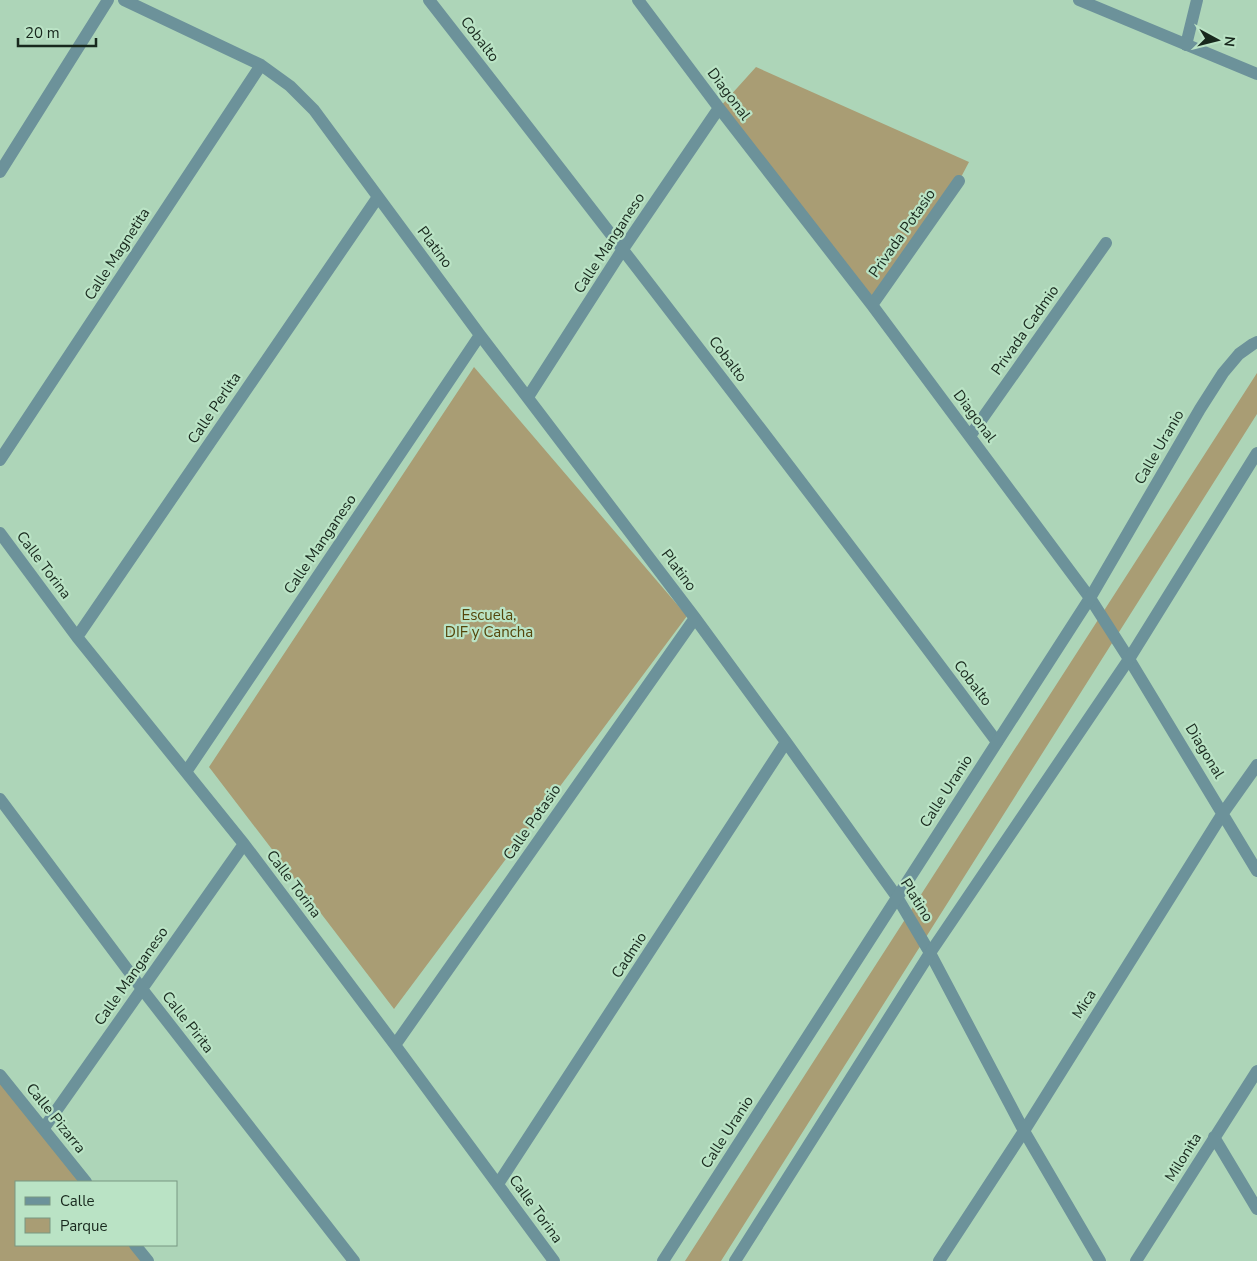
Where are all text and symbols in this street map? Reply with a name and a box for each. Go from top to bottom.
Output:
street label: Cobalto [456,12,504,66]
scale bar [18,15,95,47]
north arrow [1192,15,1242,65]
text: 20 m [25,23,60,43]
text: N [1219,35,1239,48]
street label: Diagonal [703,64,756,125]
street label: Privada Potasio [864,185,940,281]
street label: Calle Manganeso [569,189,649,297]
street label: Calle Magnetita [80,204,154,304]
street label: Platino [413,222,457,272]
street label: Privada Cadmio [987,281,1063,379]
street label: Cobalto [704,332,752,386]
street label: Calle Perlita [183,368,245,448]
street label: Diagonal [949,386,1002,447]
street label: Calle Uranio [1130,406,1188,488]
street label: Calle Manganeso [279,490,361,598]
street label: Calle Torina [12,527,76,603]
street label: Platino [657,545,701,595]
park label: Escuela, DIF y Cancha [445,605,533,642]
street label: Cobalto [949,656,997,710]
street label: Diagonal [1181,720,1229,783]
street label: Calle Uranio [915,751,977,831]
street label: Calle Potasio [499,780,565,864]
street label: Calle Torina [262,846,326,922]
street label: Platino [896,875,938,925]
street label: Calle Manganeso [89,923,173,1029]
street label: Cadmio [607,928,651,982]
street label: Mica [1067,985,1101,1023]
street label: Calle Pirita [158,987,218,1057]
street label: Calle Pizarra [22,1079,90,1157]
street label: Calle Uranio [696,1092,758,1172]
street label: Milonita [1160,1129,1206,1185]
street label: Calle Torina [504,1171,568,1247]
legend [15,1181,178,1246]
text: Calle [60,1191,95,1211]
text: Parque [60,1216,108,1236]

